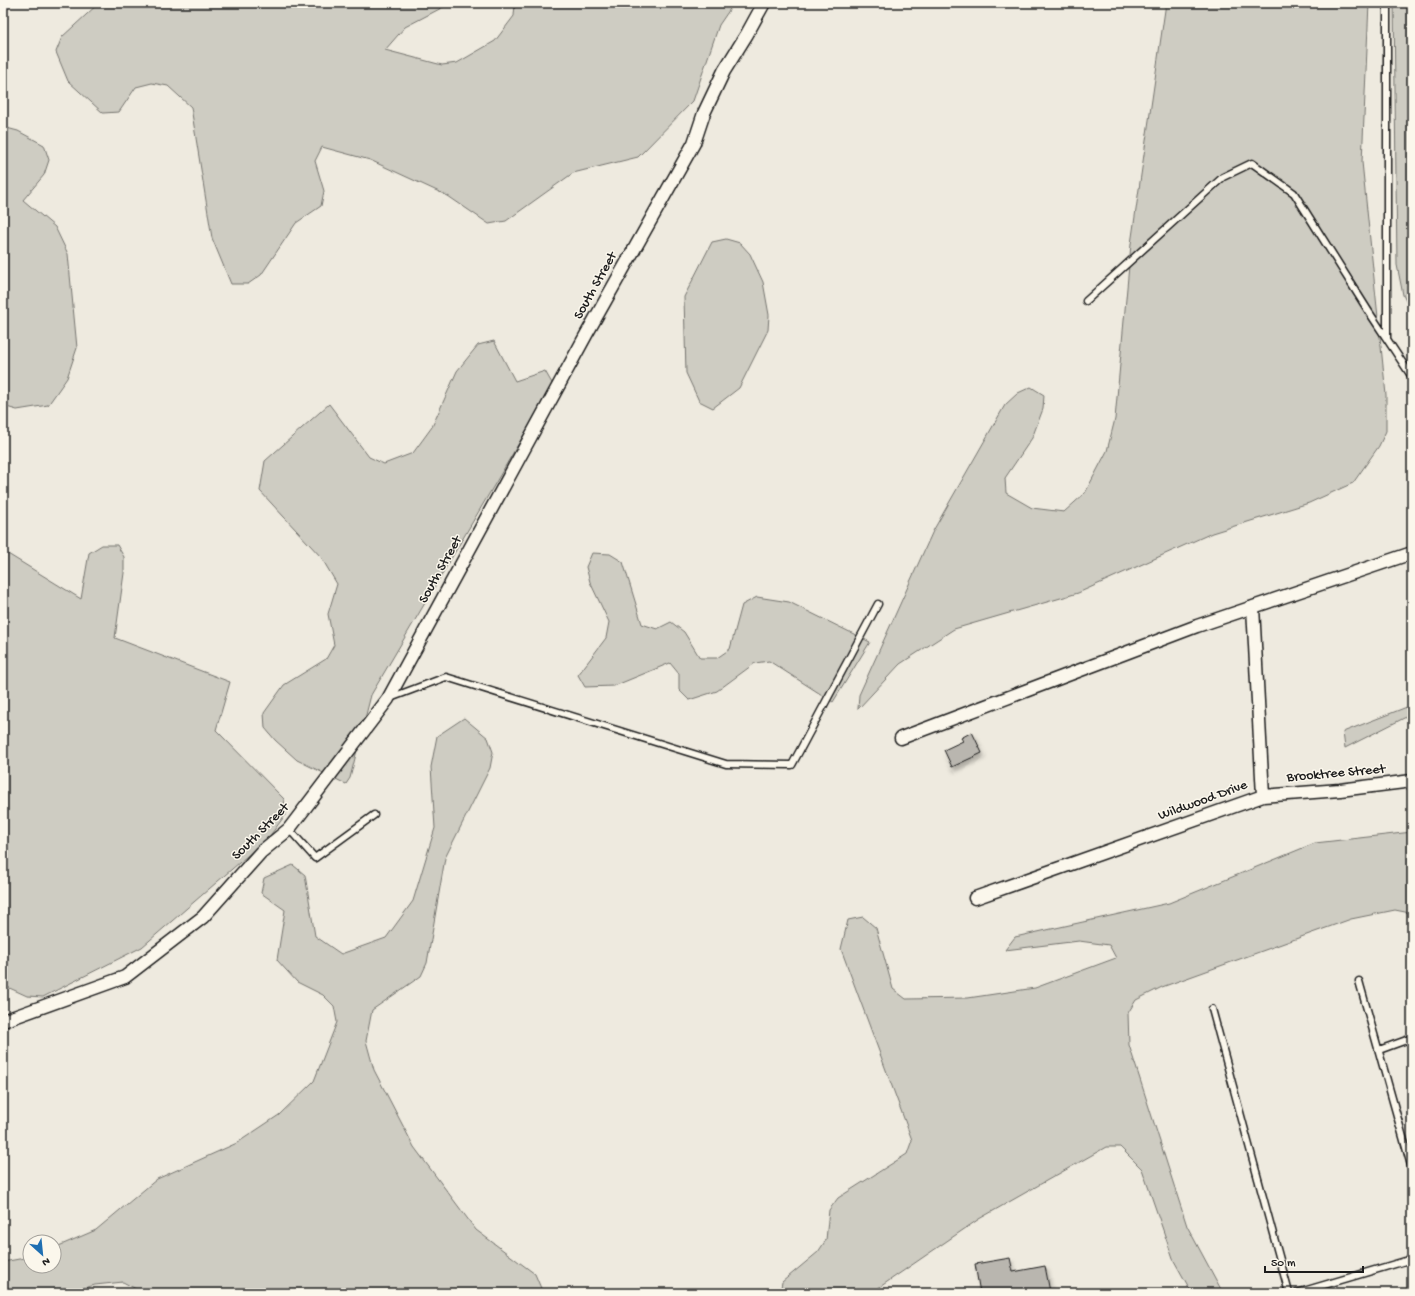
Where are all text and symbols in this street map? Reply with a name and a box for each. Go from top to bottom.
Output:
street label: South Street [571,248,622,323]
street label: South Street [416,532,467,607]
street label: Brooktree Street [1285,761,1387,787]
street label: Wildwood Drive [1156,777,1251,825]
street label: South Street [229,799,294,864]
north arrow [22,1234,62,1274]
scale bar [1265,1248,1363,1274]
text: N [40,1254,52,1268]
text: 50 m [1271,1257,1296,1271]

